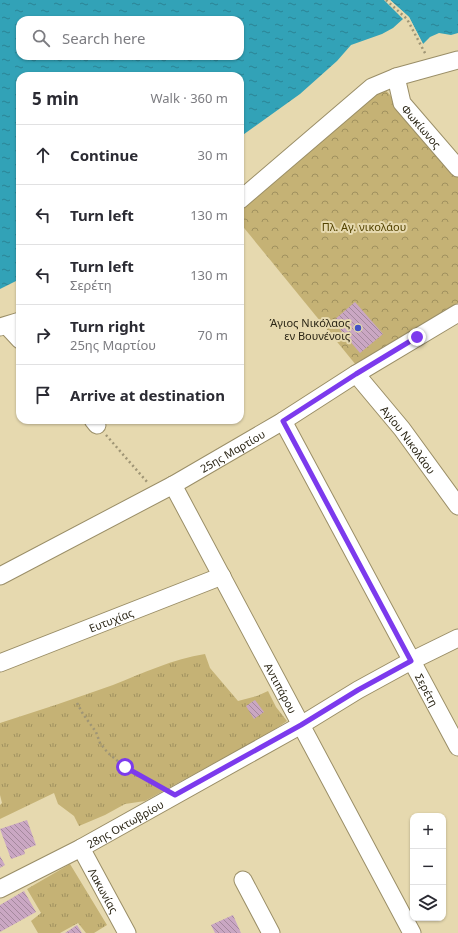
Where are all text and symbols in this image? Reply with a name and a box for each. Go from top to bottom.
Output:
search box [16,16,244,60]
icon: search [30,27,52,49]
text: Search here [62,28,145,48]
text: 5 min [32,87,79,110]
text: Walk · 360 m [150,89,228,107]
street label: Φωκίωνος [399,101,445,151]
icon: ahead [32,144,54,166]
text: Continue [70,145,138,165]
text: 30 m [198,146,228,164]
icon: left [32,204,54,226]
text: Turn left [70,205,134,225]
text: 130 m [190,206,228,224]
park label: Πλ. Αγ. νικολάου [322,219,406,234]
text: Turn left [70,256,134,276]
icon: left [32,264,54,286]
text: 130 m [190,266,228,284]
text: Σερέτη [70,276,112,294]
place label: Άγιος Νικόλαος εν Βουνένοις [270,315,350,343]
text: Turn right [70,316,145,336]
marker: Άγιος Νικόλαος εν Βουνένοις [353,323,363,333]
icon: right [32,324,54,346]
text: 70 m [198,326,228,344]
route end [408,328,426,346]
text: 25ης Μαρτίου [70,336,156,354]
icon: arrive [32,384,54,406]
text: Arrive at destination [70,385,225,405]
street label: Αγίου Νικολάου [378,402,439,477]
street label: 25ης Μαρτίου [197,426,268,475]
street label: Ευτυχίας [86,604,135,635]
street label: Αντιπάρου [262,660,301,716]
street label: Σερέτη [412,671,442,709]
route start [116,758,134,776]
street label: 28ης Οκτωβρίου [84,796,166,851]
map controls [410,813,446,921]
button: + [410,813,446,849]
button: − [410,849,446,885]
street label: Λακωνίας [86,865,122,915]
button: layers [410,885,446,921]

